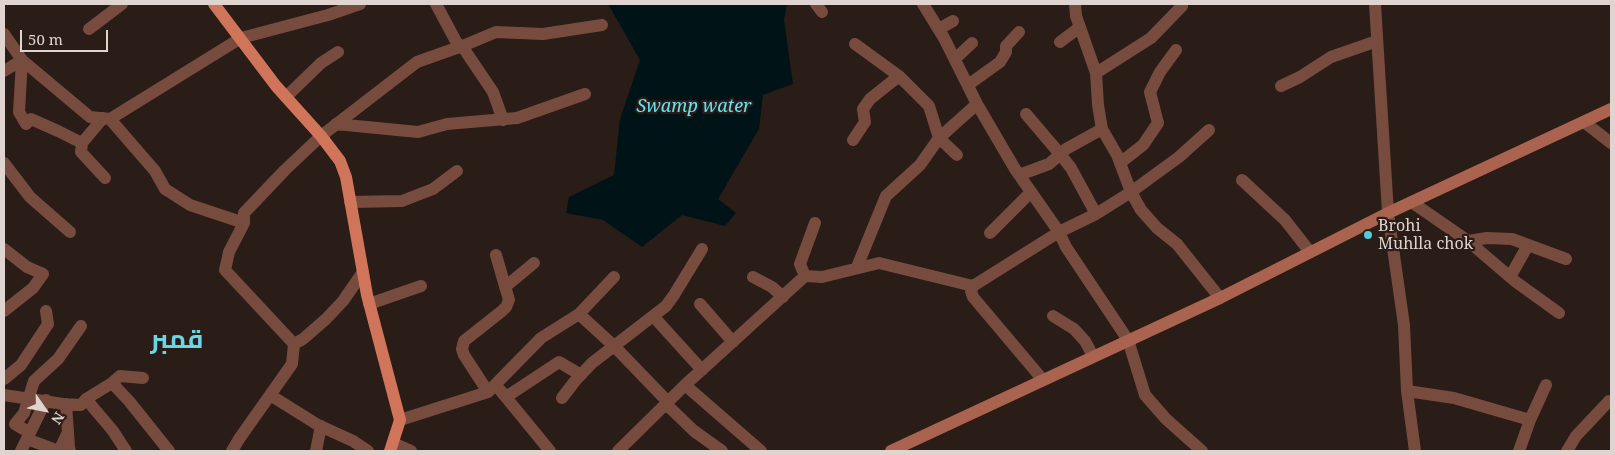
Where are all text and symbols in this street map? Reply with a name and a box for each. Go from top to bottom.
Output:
scale bar [22,20,110,52]
text: 50 m [28,29,63,49]
water label: Swamp water [636,96,752,118]
place label: Brohi Muhlla chok [1378,216,1473,254]
marker: Brohi Muhlla chok [1362,229,1374,241]
district label: قمبر [151,325,203,357]
north arrow [20,385,70,435]
text: N [47,409,69,428]

